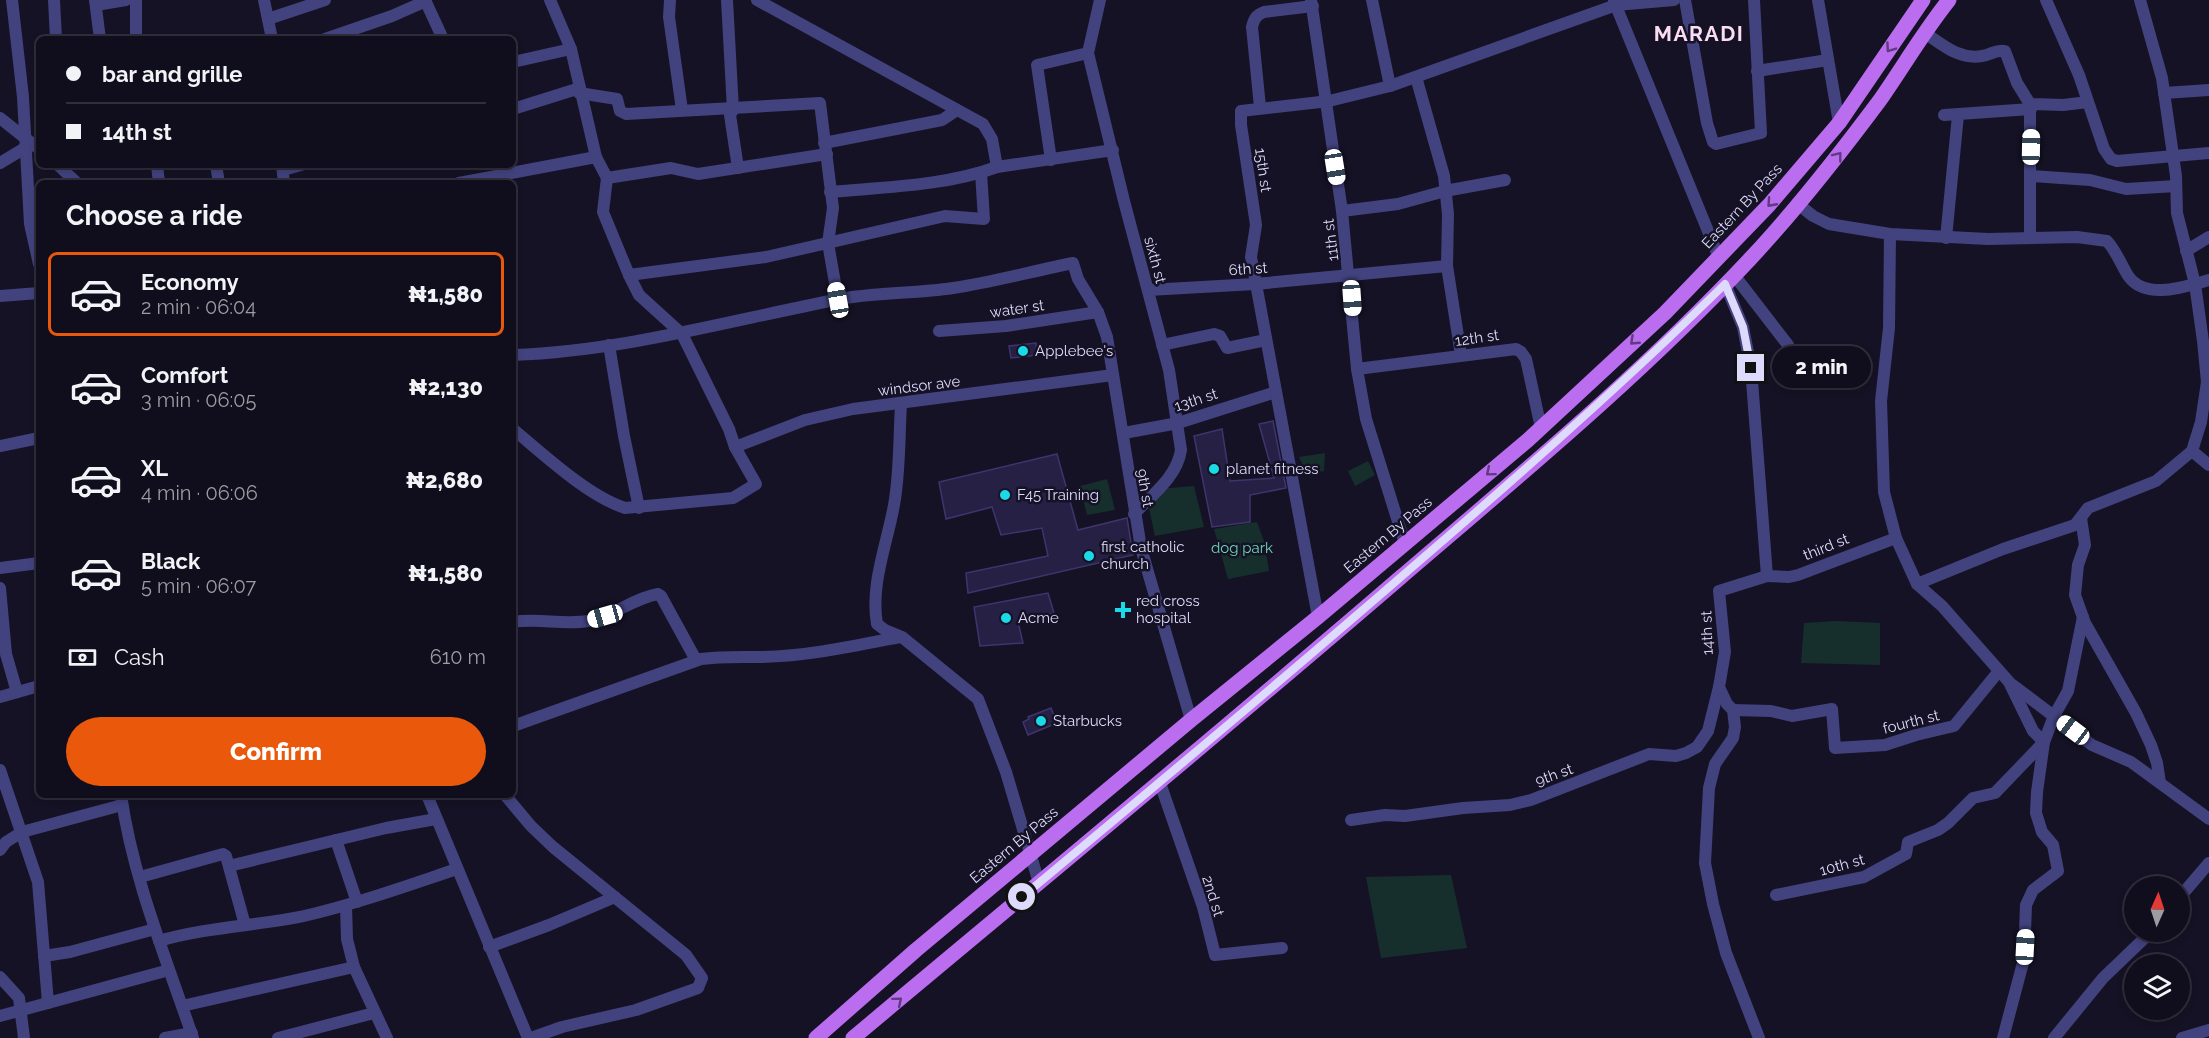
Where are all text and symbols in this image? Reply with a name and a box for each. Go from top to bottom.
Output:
district label: MARADI [1654,21,1744,46]
one-way arrow [1886,42,1897,53]
text: bar and grille [102,61,242,87]
text: 14th st [102,119,172,145]
car [2022,129,2040,165]
street label: 15th st [1251,147,1275,193]
car [1323,148,1347,186]
one-way arrow [1830,152,1841,163]
street label: Eastern By Pass [1698,160,1786,252]
one-way arrow [1767,196,1778,206]
text: Choose a ride [66,200,242,231]
street label: 11th st [1319,218,1343,262]
street label: sixth st [1140,235,1170,285]
street label: 6th st [1228,259,1268,279]
icon: car [69,267,123,321]
text: Economy [141,269,239,295]
car [1342,279,1362,317]
text: ₦1,580 [408,281,483,307]
car [826,281,850,319]
text: 2 min · 06:04 [141,295,256,319]
street label: water st [989,296,1045,322]
street label: 12th st [1454,326,1500,350]
one-way arrow [1631,334,1641,345]
place label: Applebee's [1035,342,1113,360]
marker: Applebee's [1016,344,1030,358]
callout: 2 min [1772,347,1871,389]
route end [1737,354,1764,381]
text: 2 min [1795,355,1848,379]
icon: car [69,360,123,414]
text: Comfort [141,362,228,388]
street label: windsor ave [877,372,961,400]
text: ₦2,130 [408,374,483,400]
street label: 13th st [1172,385,1220,415]
text: 3 min · 06:05 [141,388,256,412]
icon: car [69,453,123,507]
text: XL [141,455,168,481]
place label: planet fitness [1226,460,1318,478]
marker: planet fitness [1207,462,1221,476]
one-way arrow [1486,465,1497,476]
text: ₦2,680 [406,467,483,493]
street label: 9th st [1133,467,1157,509]
text: 4 min · 06:06 [141,481,258,505]
place label: F45 Training [1017,486,1099,504]
marker: F45 Training [998,488,1012,502]
street label: Eastern By Pass [1340,493,1436,577]
street label: third st [1801,530,1851,564]
place label: first catholic church [1101,538,1185,573]
park label: dog park [1211,539,1273,557]
icon: car [69,546,123,600]
text: Black [141,548,200,574]
marker: first catholic church [1082,549,1096,563]
text: ₦1,580 [408,560,483,586]
text: 5 min · 06:07 [141,574,256,598]
place label: red cross hospital [1136,592,1200,627]
marker: red cross hospital [1114,601,1132,619]
car [585,602,625,630]
place label: Acme [1018,609,1059,627]
street label: 14th st [1697,610,1717,656]
marker: Acme [999,611,1013,625]
icon: cash [66,641,99,674]
text: Cash [114,644,165,670]
text: 610 m [430,645,486,669]
street label: fourth st [1881,706,1941,738]
place label: Starbucks [1053,712,1122,730]
car [2053,712,2093,748]
marker: Starbucks [1034,714,1048,728]
button: Confirm [66,717,486,786]
street label: 9th st [1533,760,1575,790]
street label: Eastern By Pass [966,803,1062,887]
street label: 10th st [1818,850,1866,880]
street label: 2nd st [1198,873,1228,919]
north arrow [2124,876,2190,942]
map controls [2124,876,2190,1020]
route start [1008,883,1035,910]
car [2015,929,2035,965]
button: layers [2124,954,2190,1020]
one-way arrow [891,997,902,1008]

